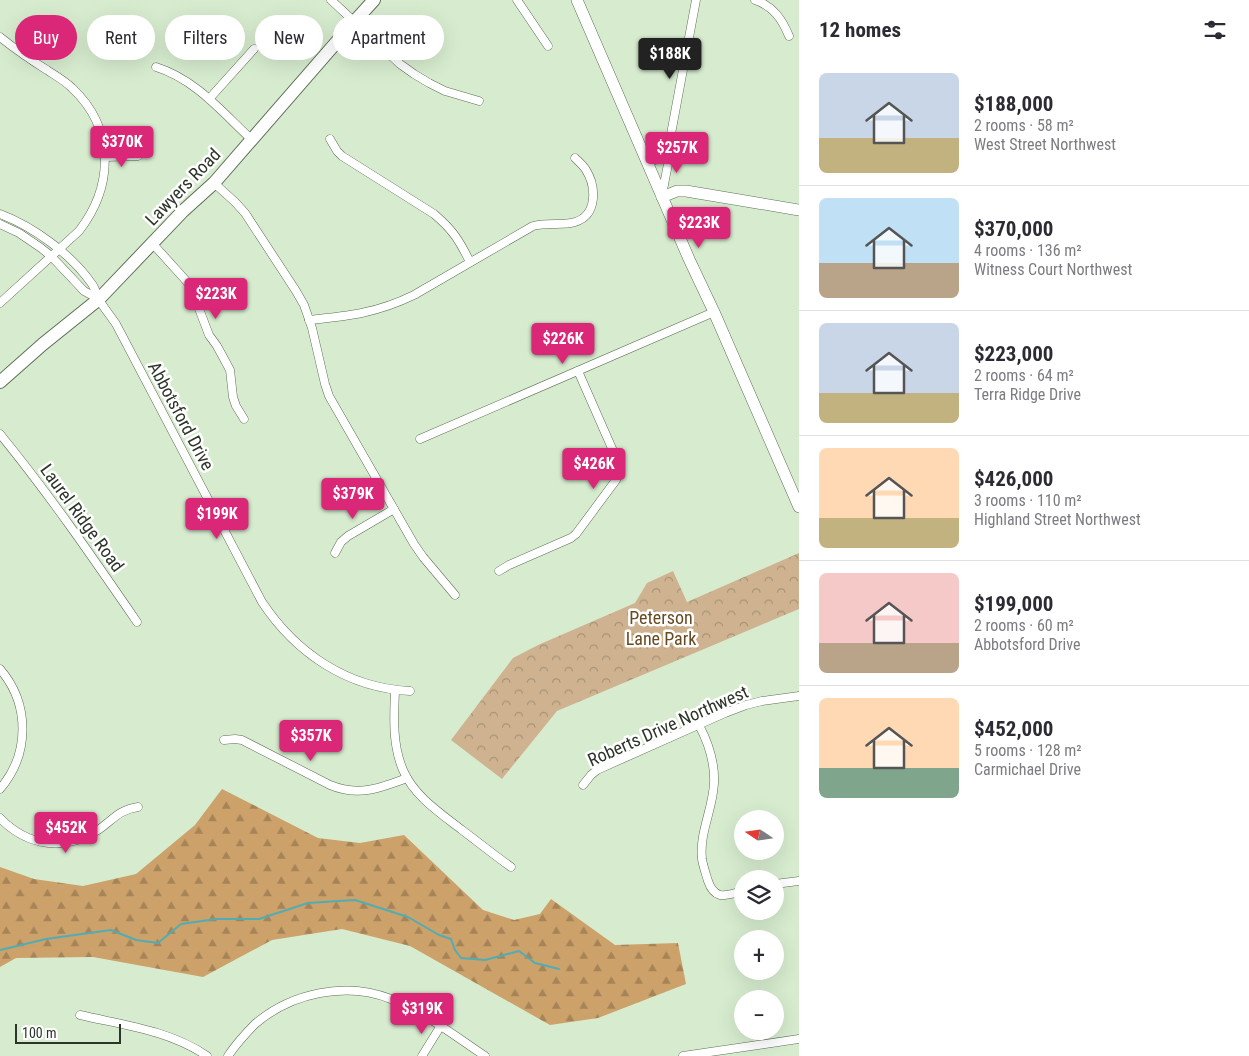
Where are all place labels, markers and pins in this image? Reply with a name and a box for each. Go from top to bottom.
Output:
pin: $188K [635,38,705,80]
pin: $370K [87,126,157,168]
pin: $257K [642,132,712,174]
pin: $223K [664,206,734,249]
pin: $223K [181,278,251,320]
pin: $226K [528,322,598,365]
pin: $426K [559,448,629,490]
pin: $379K [318,478,388,520]
pin: $199K [182,498,252,540]
pin: $357K [276,720,346,762]
pin: $452K [31,812,101,854]
pin: $319K [387,992,457,1035]

